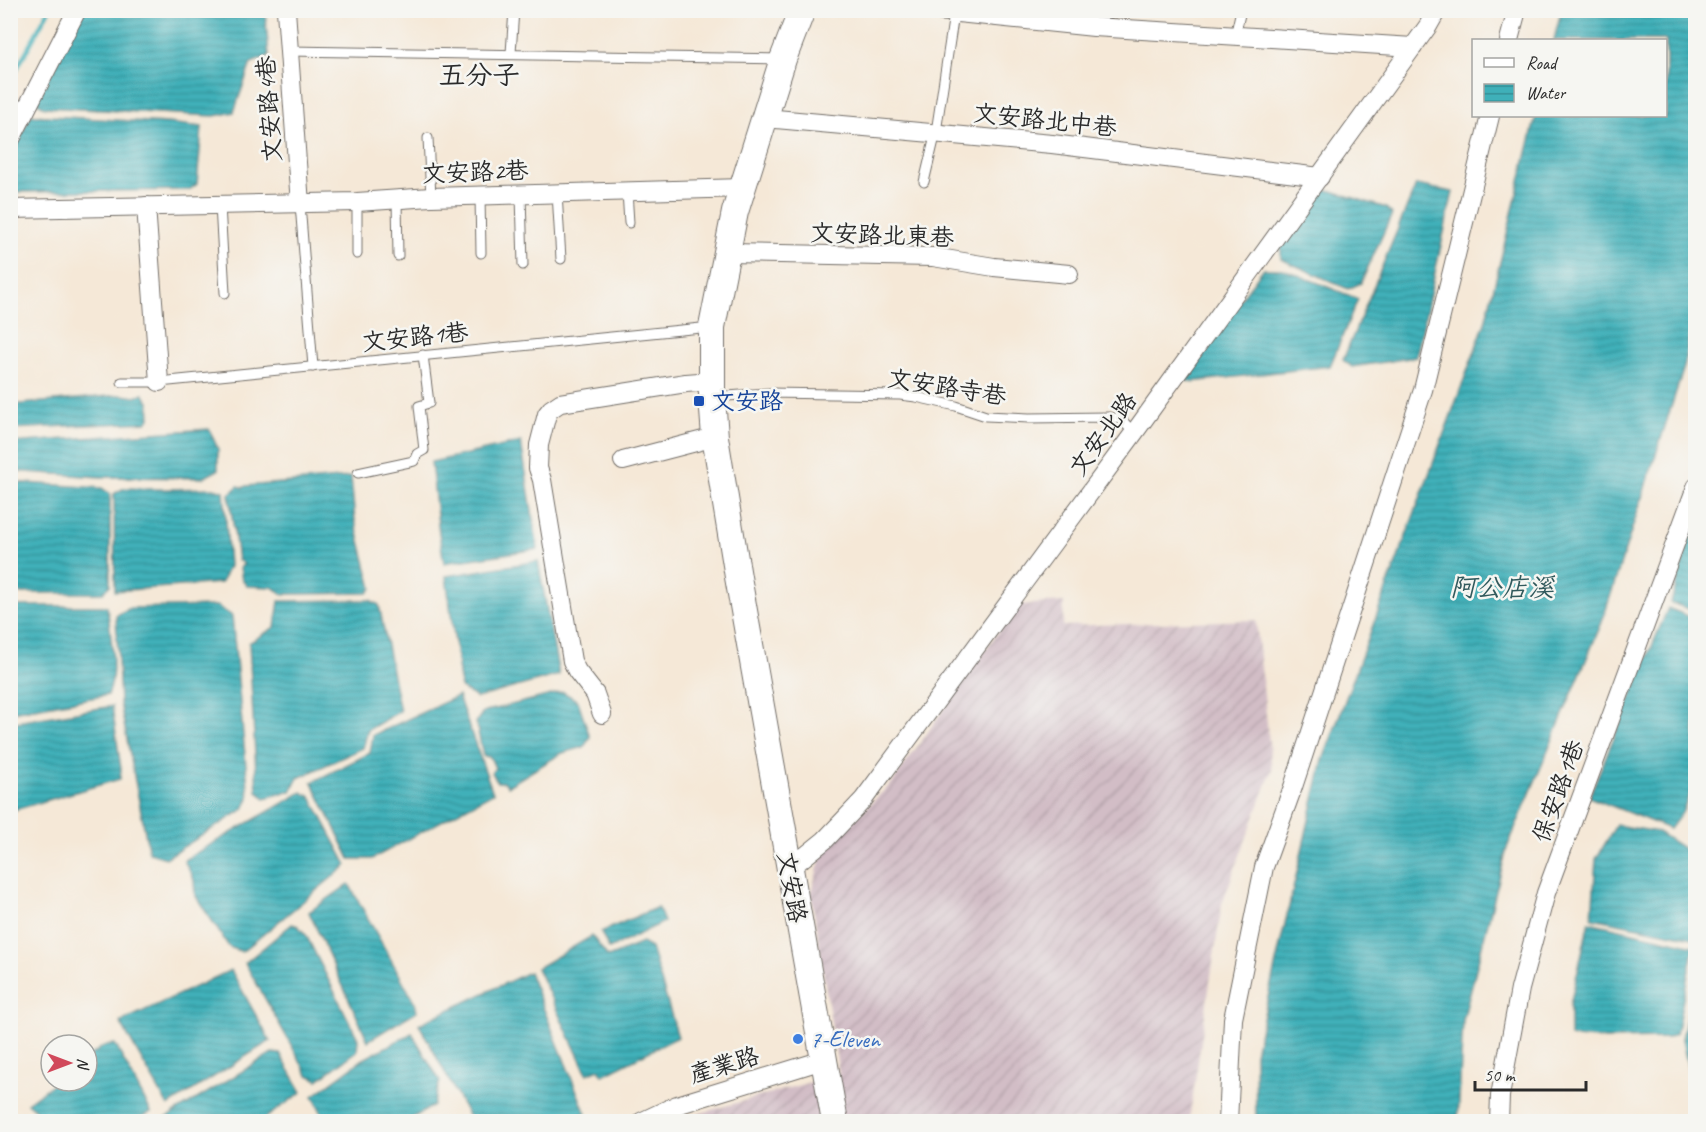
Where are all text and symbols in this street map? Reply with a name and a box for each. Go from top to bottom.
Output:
legend [1472,39,1667,117]
text: Road [1526,52,1559,74]
street label: 文安路4巷 [250,55,288,163]
district label: 五分子 [439,58,520,92]
text: Water [1526,82,1567,104]
street label: 文安路北中巷 [972,98,1118,142]
street label: 文安路2巷 [421,155,529,189]
street label: 文安路北東巷 [810,217,954,253]
street label: 文安路1巷 [360,316,470,358]
street label: 文安路寺巷 [885,363,1009,411]
place label: 文安路 [711,386,783,416]
street label: 文安北路 [1063,386,1143,482]
marker: 文安路 [692,394,706,408]
water label: 阿公店溪 [1450,571,1556,604]
street label: 保安路1巷 [1526,736,1590,846]
street label: 文安路 [771,849,813,925]
place label: 7-Eleven [810,1024,881,1054]
marker: 7-Eleven [791,1032,805,1046]
north arrow [39,1033,99,1093]
street label: 產業路 [685,1040,763,1090]
scale bar [1475,1054,1586,1092]
text: N [73,1058,93,1071]
text: 50 m [1484,1064,1517,1086]

